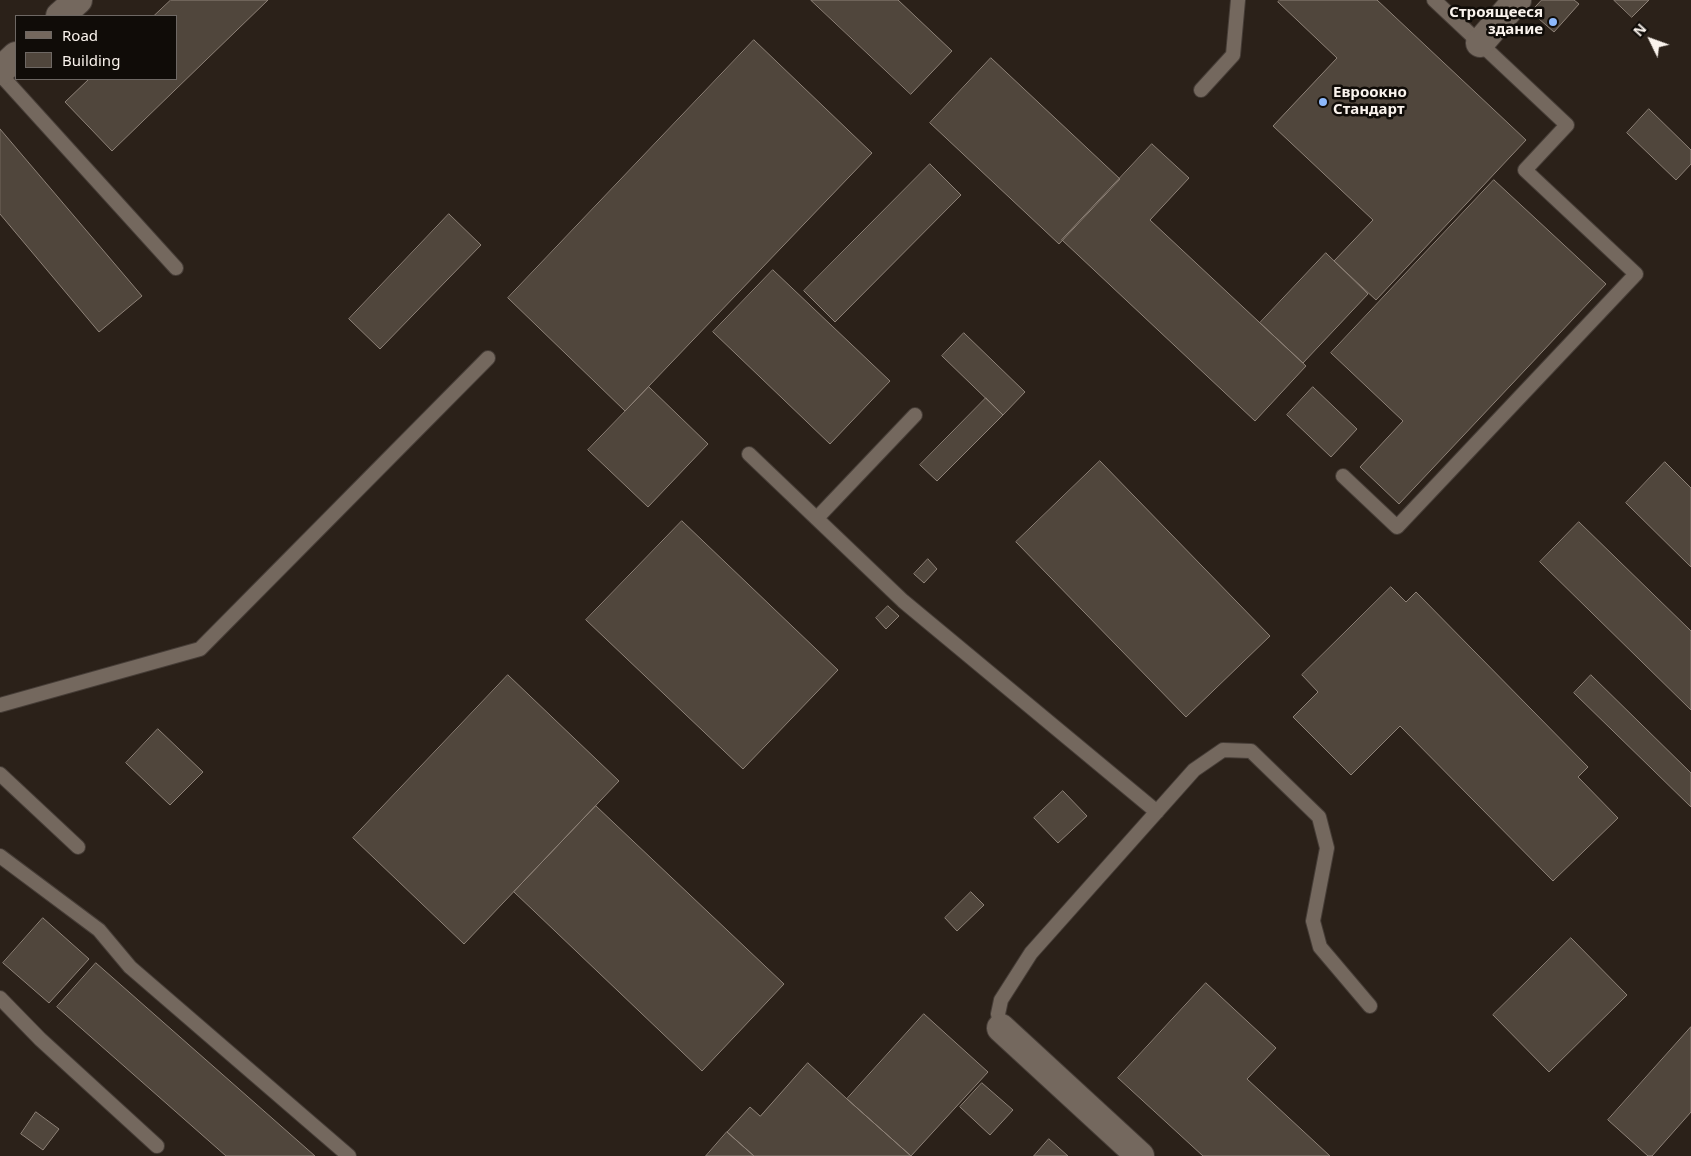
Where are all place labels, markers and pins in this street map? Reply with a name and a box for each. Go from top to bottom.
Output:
place label: Строящееся здание [1449,4,1543,39]
marker: Строящееся здание [1547,16,1559,28]
place label: Евроокно Стандарт [1333,84,1407,119]
marker: Евроокно Стандарт [1317,96,1329,108]

